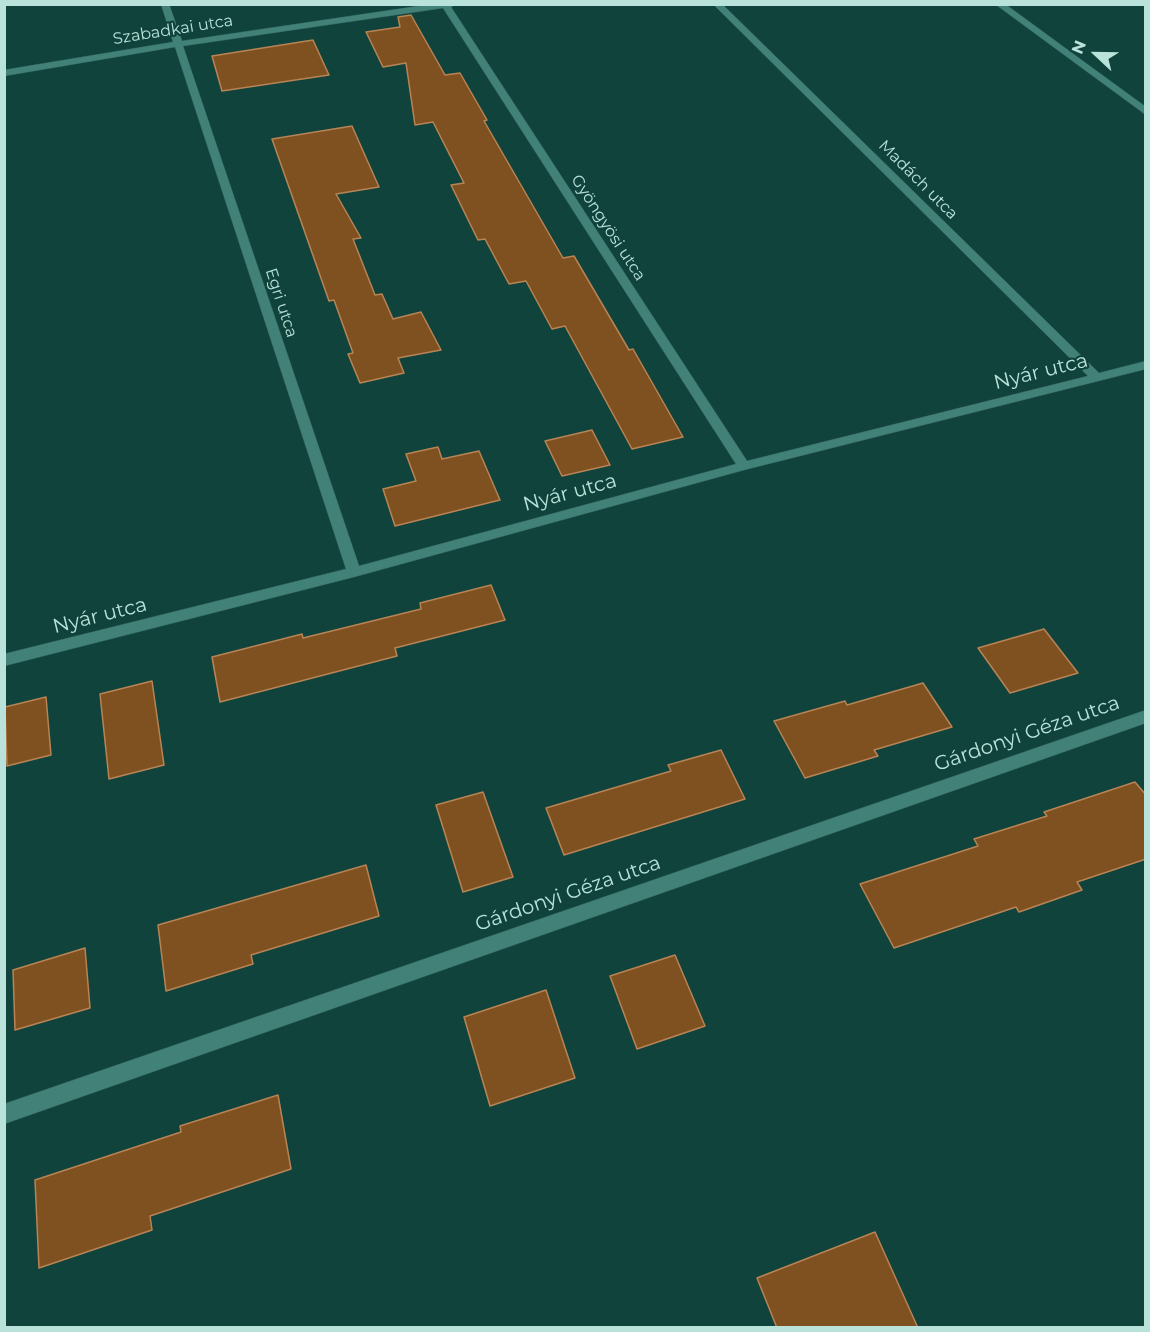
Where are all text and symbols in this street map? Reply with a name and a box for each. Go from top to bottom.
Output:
street label: Szabadkai utca [112,11,234,49]
north arrow [1066,24,1126,84]
text: N [1068,38,1090,57]
street label: Madách utca [874,136,962,224]
street label: Gyöngyösi utca [567,171,649,285]
street label: Egri utca [261,266,301,340]
street label: Nyár utca [992,349,1090,395]
street label: Nyár utca [521,469,619,517]
street label: Nyár utca [51,593,149,639]
street label: Gárdonyi Géza utca [931,691,1123,777]
street label: Gárdonyi Géza utca [472,851,664,937]

